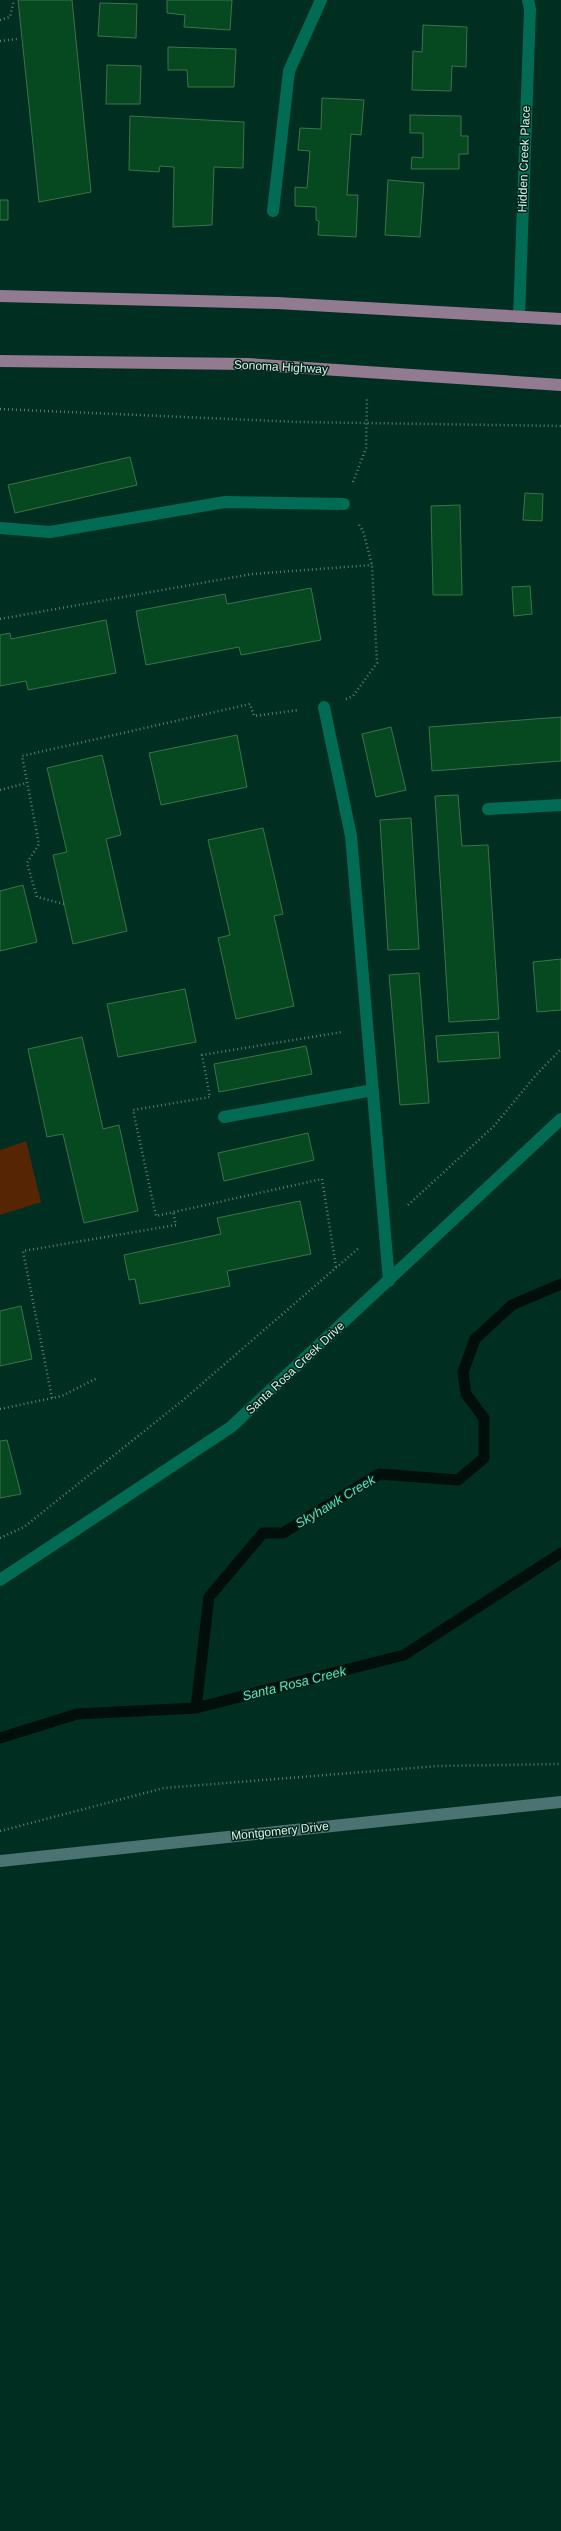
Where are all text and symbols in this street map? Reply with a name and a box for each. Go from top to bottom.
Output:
street label: Hidden Creek Place [515,105,533,213]
street label: Sonoma Highway [234,358,328,376]
street label: Santa Rosa Creek Drive [243,1319,347,1417]
water label: Skyhawk Creek [293,1471,379,1531]
water label: Santa Rosa Creek [241,1663,349,1704]
street label: Montgomery Drive [231,1819,330,1843]

